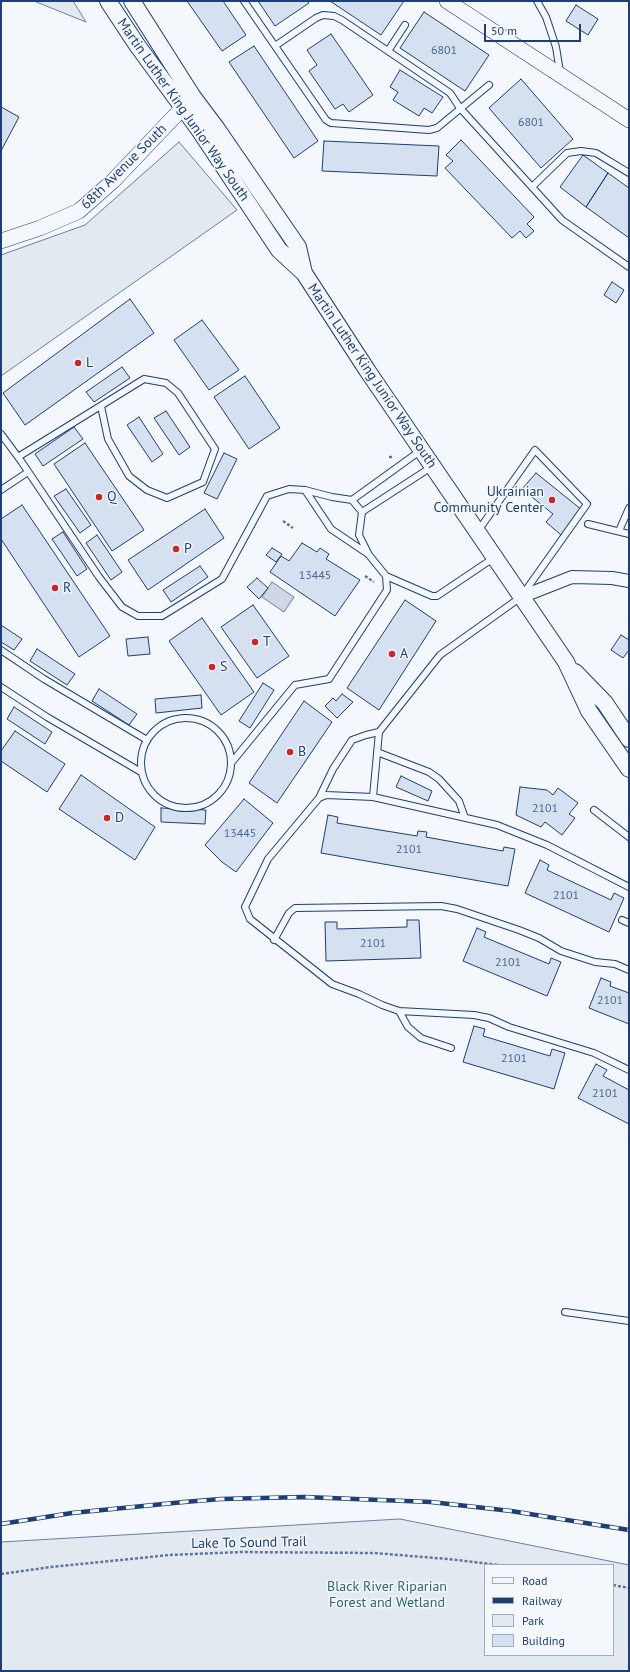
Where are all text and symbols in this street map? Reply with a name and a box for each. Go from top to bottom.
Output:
street label: Martin Luther King Junior Way South [113,16,253,204]
scale bar [486,16,583,42]
text: 50 m [491,23,517,38]
house number: 6801 [431,44,457,58]
house number: 6801 [518,116,544,130]
street label: 68th Avenue South [78,121,170,213]
street label: Martin Luther King Junior Way South [304,281,440,471]
place label: L [86,355,93,371]
marker: L [73,358,83,368]
place label: Ukrainian Community Center [434,484,544,516]
place label: Q [107,489,117,505]
marker: Q [94,492,104,502]
marker: Ukrainian Community Center [547,495,557,505]
place label: P [184,541,192,557]
marker: P [171,544,181,554]
house number: 13445 [299,569,331,583]
place label: R [63,580,71,596]
marker: R [50,583,60,593]
place label: T [263,634,271,650]
marker: T [250,637,260,647]
place label: A [400,646,408,662]
marker: A [387,649,397,659]
place label: S [220,659,227,675]
marker: S [207,662,217,672]
place label: B [298,744,306,760]
marker: B [285,747,295,757]
house number: 2101 [532,802,558,816]
place label: D [115,810,124,826]
marker: D [102,813,112,823]
house number: 13445 [224,827,256,841]
house number: 2101 [396,843,422,857]
house number: 2101 [553,889,579,903]
house number: 2101 [360,937,386,951]
house number: 2101 [495,956,521,970]
house number: 2101 [597,994,623,1008]
house number: 2101 [501,1052,527,1066]
house number: 2101 [592,1087,618,1101]
street label: Lake To Sound Trail [191,1534,307,1552]
legend [484,1564,614,1656]
text: Road [522,1573,547,1588]
park label: Black River Riparian Forest and Wetland [327,1579,447,1612]
text: Railway [522,1593,562,1608]
text: Park [522,1613,544,1628]
text: Building [522,1633,565,1648]

